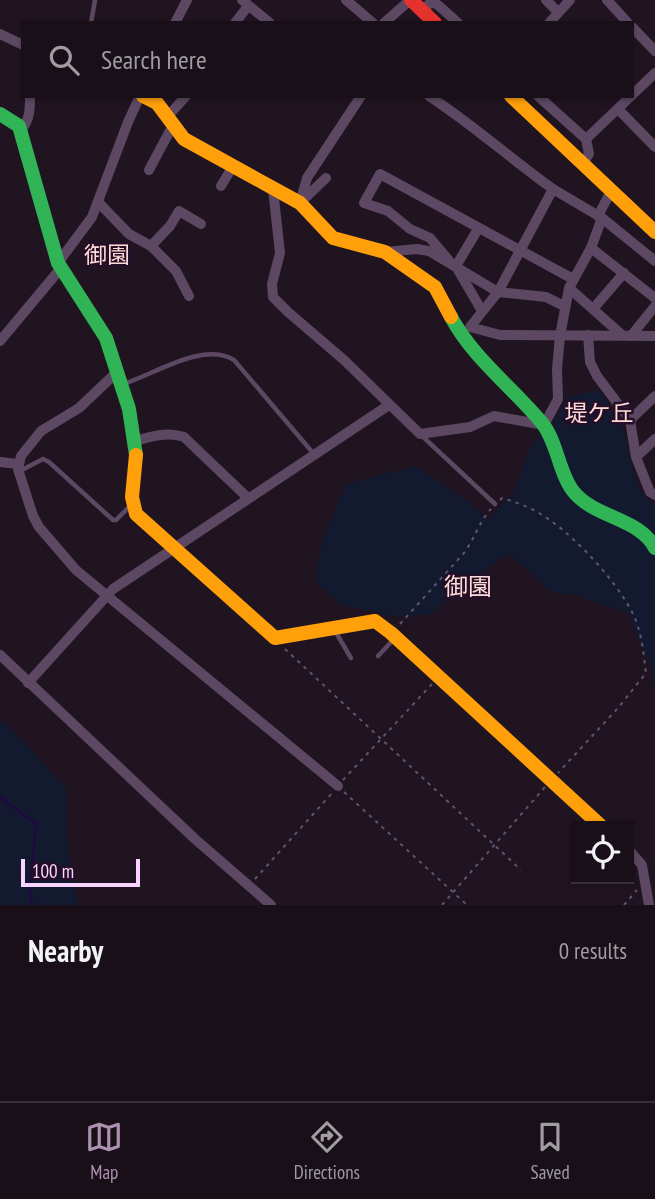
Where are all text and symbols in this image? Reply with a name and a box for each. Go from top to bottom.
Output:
search box [21,21,634,98]
icon: search [45,41,83,79]
text: Search here [101,43,207,76]
district label: 御園 [84,240,130,269]
district label: 堤ケ丘 [565,398,634,427]
district label: 御園 [444,571,492,602]
map controls [571,821,634,884]
button: locate [571,821,634,884]
scale bar [21,856,140,888]
text: 100 m [32,859,74,883]
text: Nearby [28,931,103,970]
text: 0 results [559,936,627,965]
tab: Map [85,1118,123,1184]
tab: Directions [294,1118,360,1184]
tab: Saved [531,1118,570,1184]

